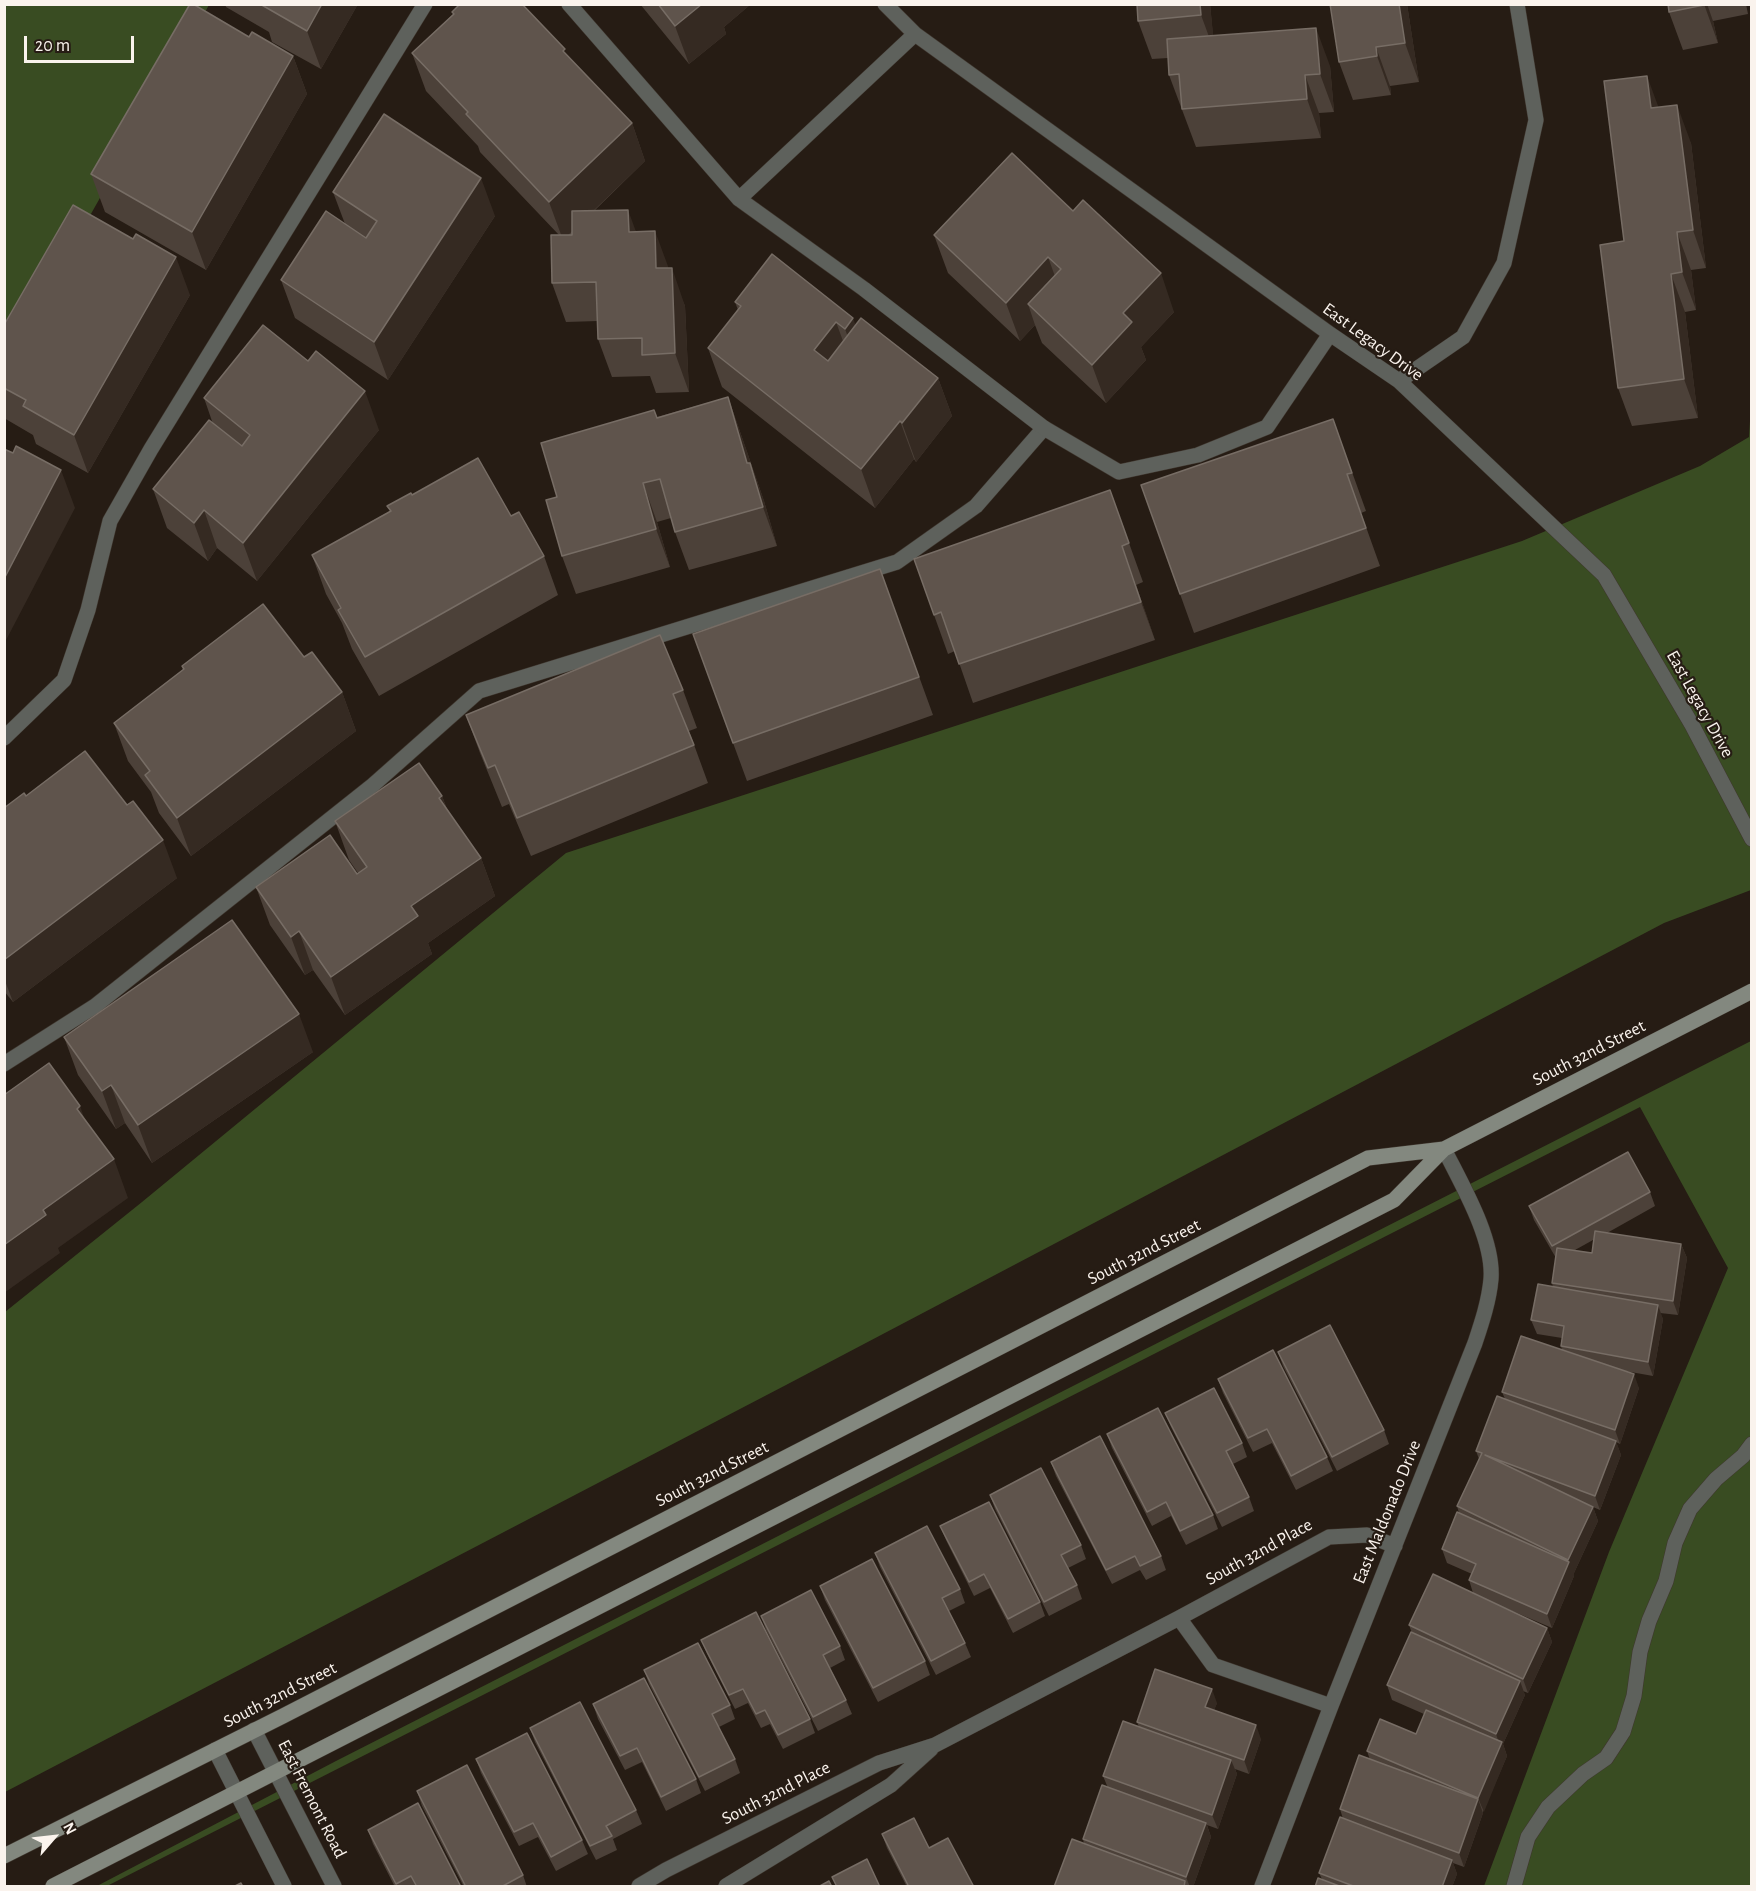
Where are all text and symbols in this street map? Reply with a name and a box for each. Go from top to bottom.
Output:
scale bar [27,24,136,62]
text: 20 m [35,37,70,55]
street label: East Legacy Drive [1318,298,1428,386]
street label: East Legacy Drive [1662,647,1738,761]
street label: South 32nd Street [1529,1015,1649,1091]
street label: South 32nd Street [1084,1214,1204,1290]
street label: South 32nd Street [652,1436,772,1512]
street label: East Maldonado Drive [1348,1437,1426,1587]
street label: South 32nd Place [1202,1514,1316,1590]
street label: South 32nd Street [220,1657,340,1733]
street label: East Fremont Road [273,1736,351,1862]
street label: South 32nd Place [718,1756,834,1830]
north arrow [24,1807,84,1867]
text: N [60,1820,80,1837]

